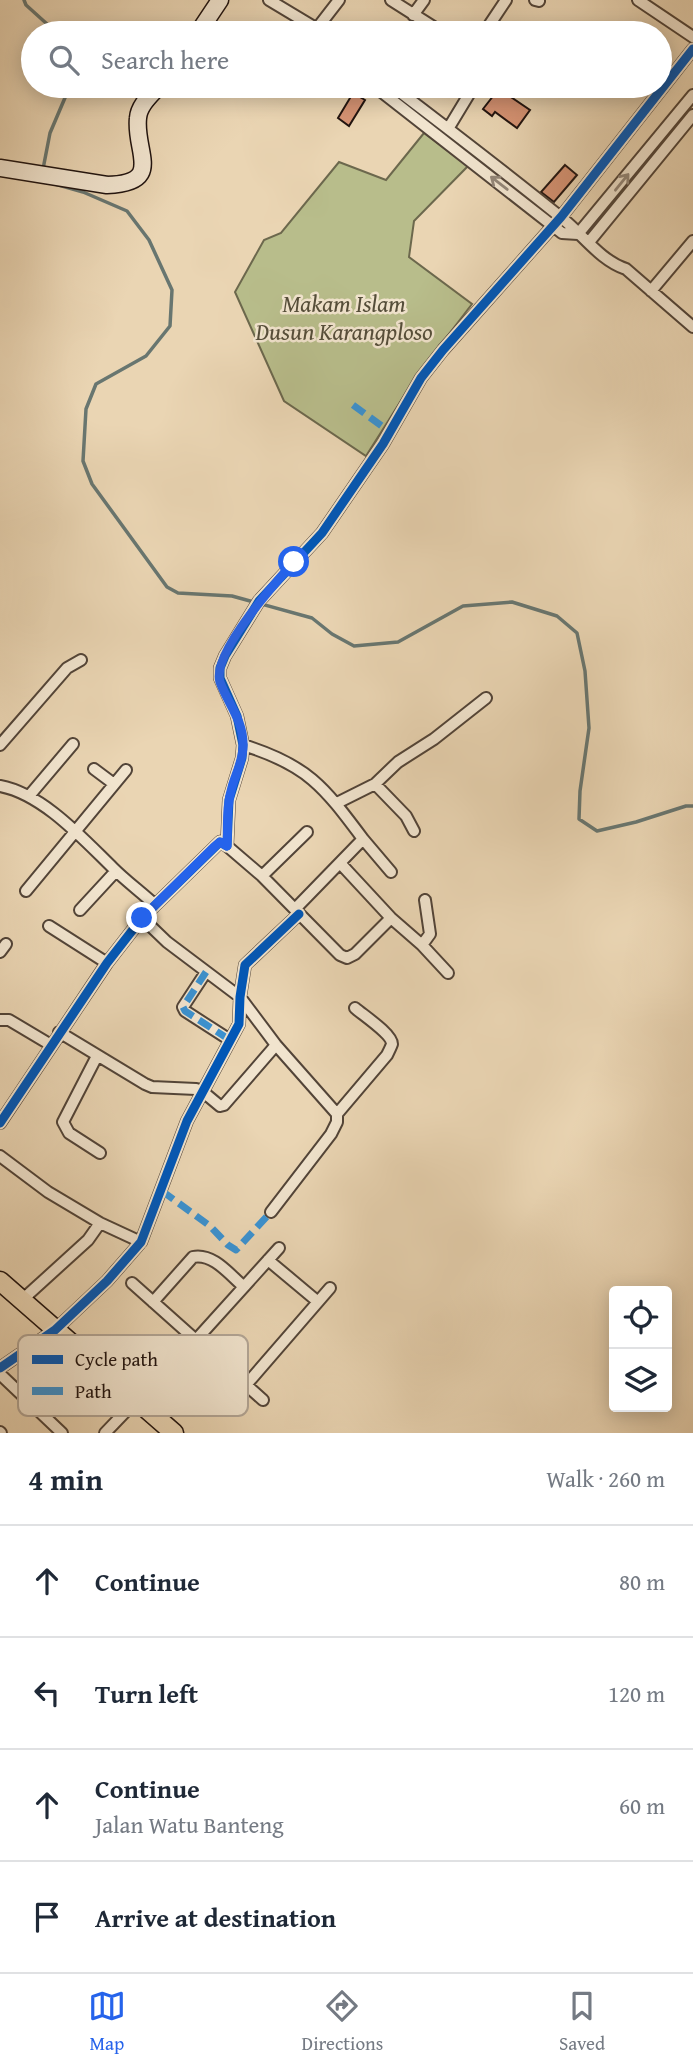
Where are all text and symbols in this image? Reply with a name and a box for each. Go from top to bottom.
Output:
search box [21,21,672,98]
text: Search here [101,40,229,79]
icon: search [45,41,83,79]
one-way arrow [614,173,630,191]
one-way arrow [491,176,509,191]
park label: Makam Islam Dusun Karangploso [255,286,432,349]
route start [278,546,309,577]
route end [126,902,157,933]
map controls [609,1286,672,1412]
button: locate [609,1286,672,1349]
legend [18,1335,248,1416]
text: Cycle path [75,1345,158,1373]
button: layers [609,1349,672,1412]
text: Path [75,1377,112,1405]
text: 4 min [28,1457,103,1501]
text: Walk · 260 m [546,1462,665,1495]
icon: ahead [28,1562,66,1600]
text: Continue [95,1562,200,1601]
text: 80 m [619,1565,665,1598]
icon: left [28,1674,66,1712]
text: Turn left [95,1674,198,1713]
text: 120 m [608,1677,665,1710]
text: Continue [95,1769,200,1808]
icon: ahead [28,1786,66,1824]
text: 60 m [619,1789,665,1822]
text: Jalan Watu Banteng [95,1808,284,1841]
icon: arrive [28,1898,66,1936]
text: Arrive at destination [95,1898,336,1937]
tab: Map [88,1987,126,2057]
tab: Directions [302,1987,383,2057]
tab: Saved [559,1987,605,2057]

